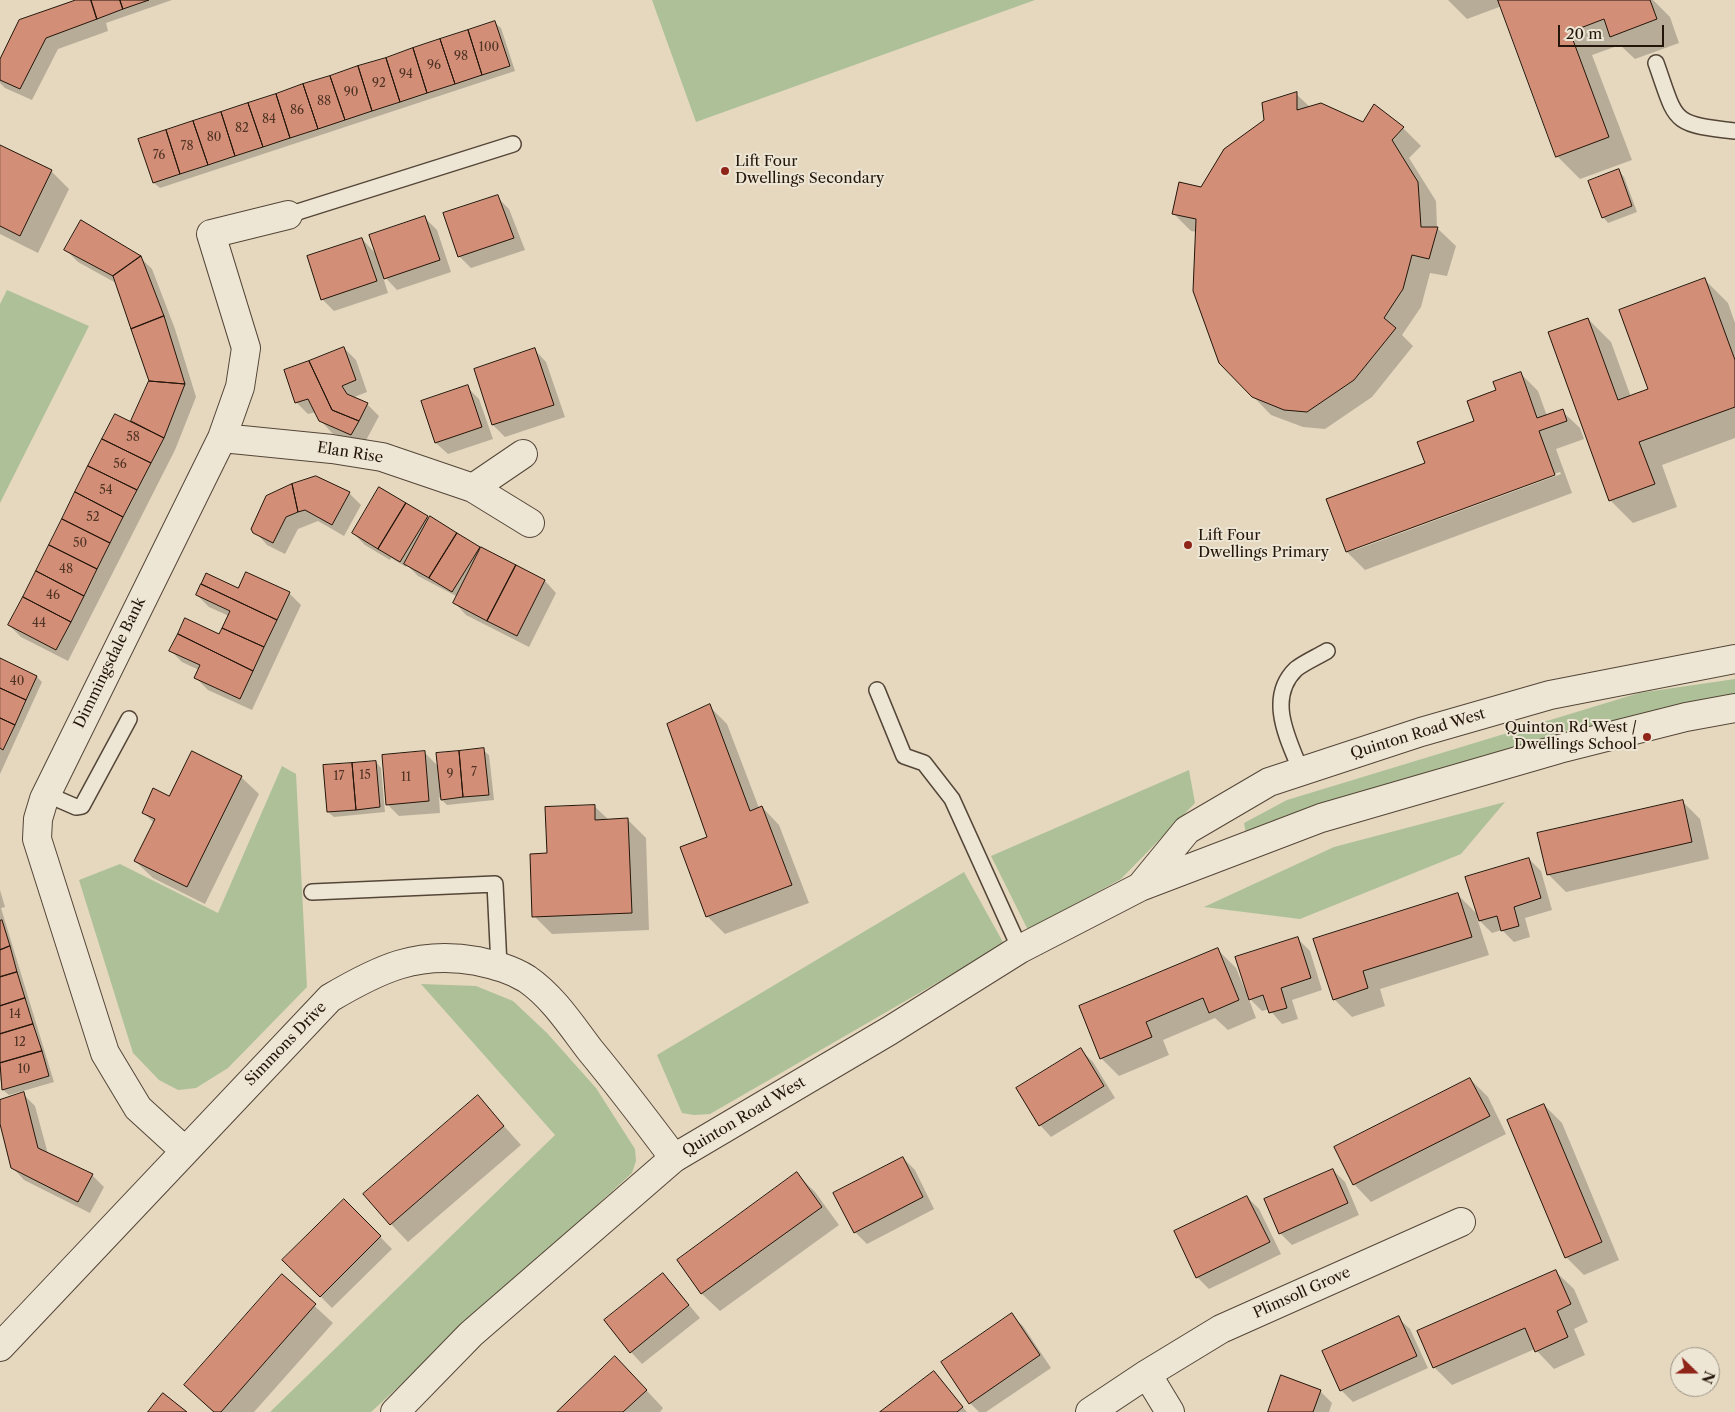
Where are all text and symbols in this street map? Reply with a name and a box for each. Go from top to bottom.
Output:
scale bar [1560,15,1666,47]
text: 20 m [1566,24,1602,43]
house number: 100 [479,41,499,55]
house number: 98 [454,50,468,64]
house number: 96 [427,59,441,73]
house number: 94 [399,68,413,82]
house number: 92 [372,77,386,91]
house number: 90 [344,86,358,100]
house number: 88 [317,95,331,109]
house number: 86 [290,104,304,118]
house number: 84 [262,113,276,127]
house number: 82 [235,122,249,136]
house number: 80 [207,131,221,145]
house number: 78 [180,140,194,154]
house number: 76 [153,149,165,163]
place label: Lift Four Dwellings Secondary [735,153,884,188]
marker: Lift Four Dwellings Secondary [719,165,731,177]
house number: 58 [126,431,140,445]
street label: Elan Rise [316,439,384,467]
house number: 56 [113,458,127,472]
house number: 54 [99,484,113,498]
house number: 52 [86,511,100,525]
place label: Lift Four Dwellings Primary [1198,527,1329,562]
house number: 50 [73,537,87,551]
marker: Lift Four Dwellings Primary [1182,539,1194,551]
house number: 48 [59,563,73,577]
house number: 46 [46,589,60,603]
street label: Dimmingsdale Bank [70,595,150,731]
house number: 44 [32,617,46,631]
house number: 40 [10,675,24,689]
street label: Quinton Road West [1348,705,1488,763]
place label: Quinton Rd West / Dwellings School [1505,719,1637,754]
marker: Quinton Rd West / Dwellings School [1641,731,1653,743]
house number: 7 [471,766,477,780]
house number: 9 [446,768,454,782]
house number: 15 [359,769,371,783]
house number: 17 [334,770,344,784]
house number: 11 [401,771,411,785]
street label: Simmons Drive [241,998,331,1090]
house number: 14 [9,1008,21,1022]
house number: 12 [14,1036,26,1050]
house number: 10 [18,1063,30,1077]
street label: Quinton Road West [679,1073,809,1161]
street label: Plimsoll Grove [1251,1264,1353,1322]
north arrow [1670,1347,1720,1397]
text: N [1697,1368,1719,1386]

